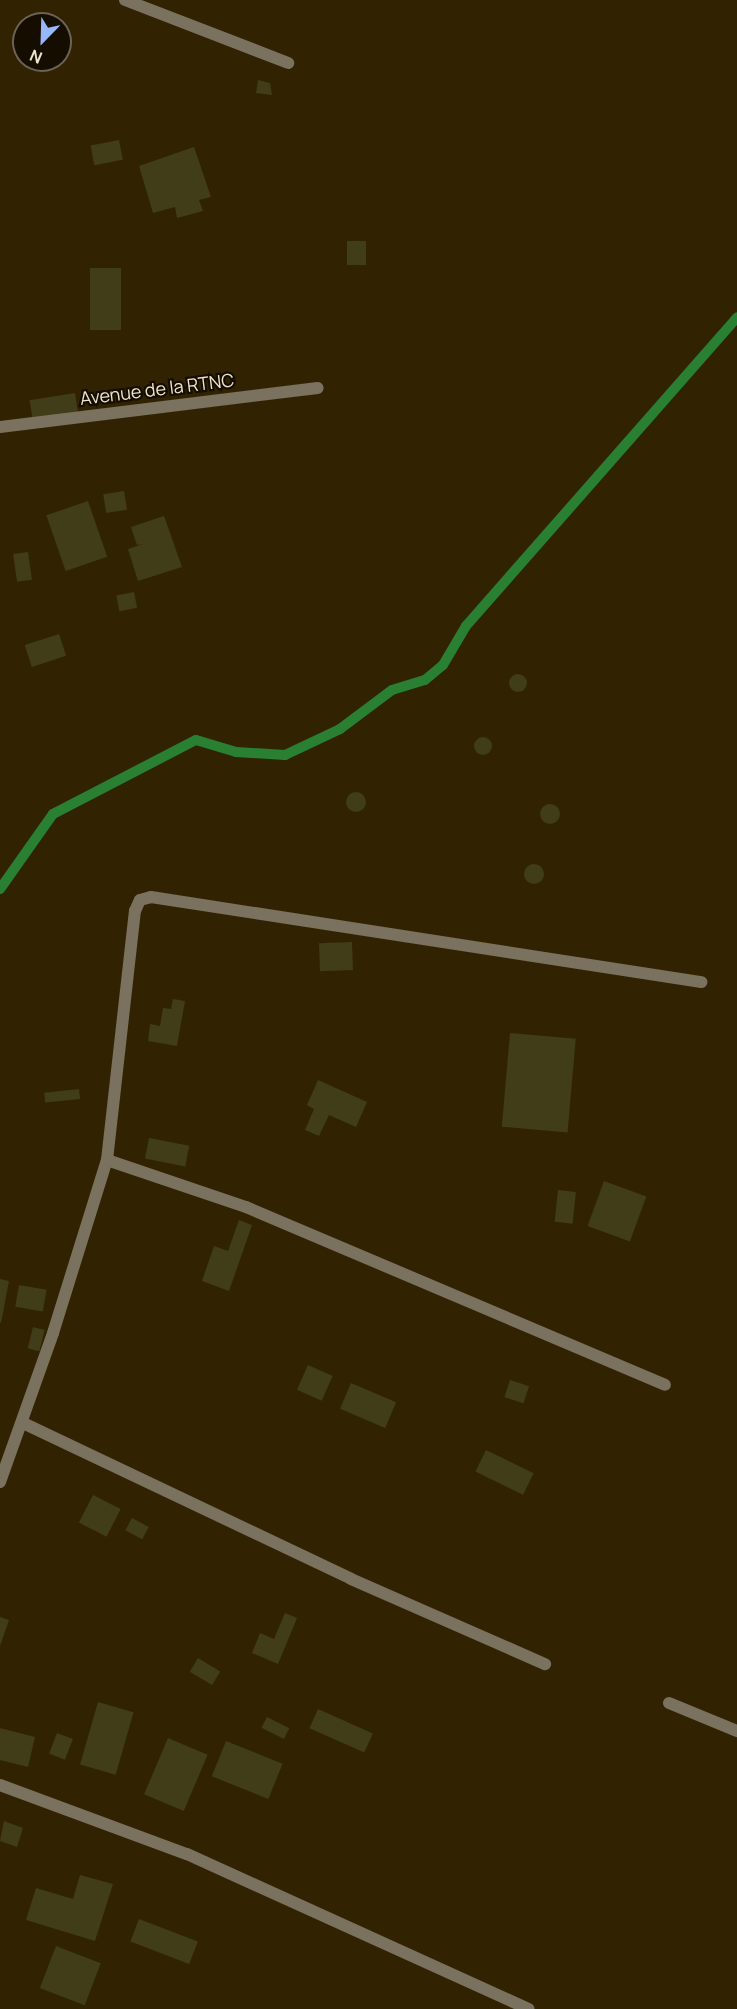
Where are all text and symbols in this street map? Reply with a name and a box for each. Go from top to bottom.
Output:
north arrow [12,12,72,72]
text: N [26,44,45,69]
street label: Avenue de la RTNC [79,369,235,409]

